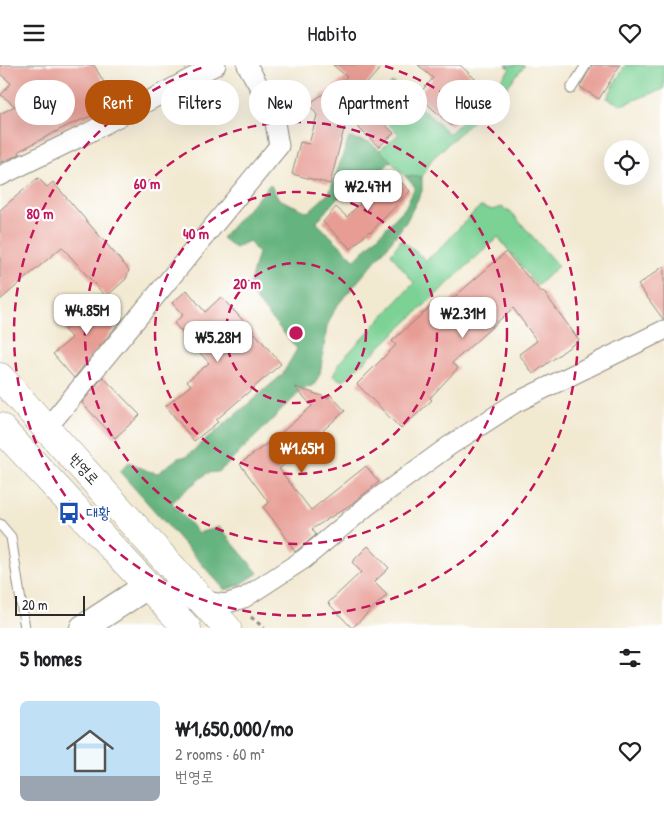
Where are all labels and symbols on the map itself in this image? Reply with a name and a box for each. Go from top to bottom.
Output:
pin: ₩2.47M [327,169,409,212]
text: 60 m [134,173,160,194]
text: 80 m [27,203,53,224]
text: 40 m [183,223,209,244]
text: 20 m [233,273,261,294]
pin: ₩4.85M [46,293,128,336]
pin: ₩2.31M [422,297,504,339]
pin: ₩5.28M [177,321,259,363]
centre of rings [287,324,305,342]
pin: ₩1.65M [261,431,343,474]
street label: 번영로 [64,448,104,489]
bus stop icon: 대황 [56,500,82,526]
place label: 대황 [86,502,110,523]
scale bar [15,593,85,616]

